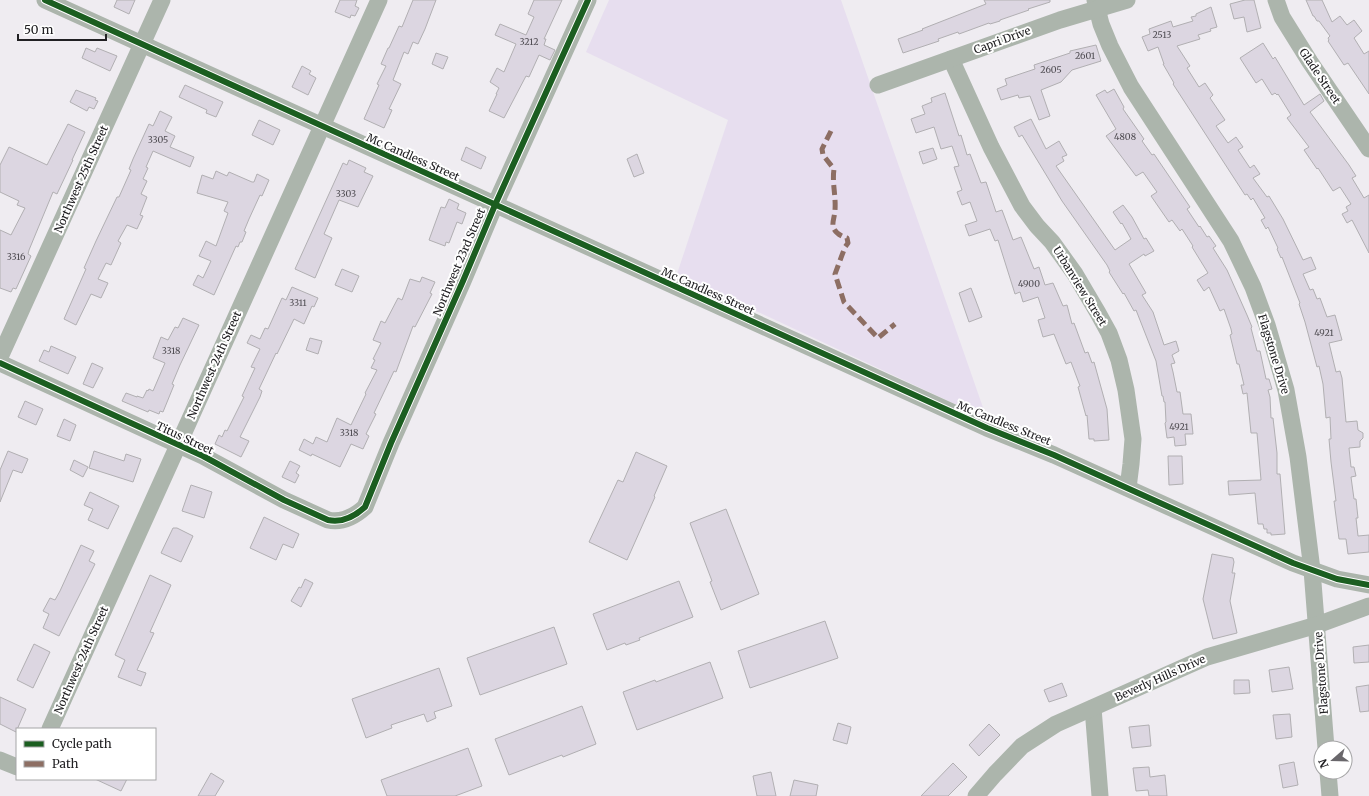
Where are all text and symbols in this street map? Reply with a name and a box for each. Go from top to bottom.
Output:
scale bar [18,16,106,42]
text: 50 m [24,22,53,37]
street label: Capri Drive [972,23,1033,57]
house number: 2513 [1153,29,1171,40]
house number: 3212 [519,36,539,47]
street label: Glade Street [1296,46,1344,107]
house number: 2601 [1075,50,1095,61]
house number: 2605 [1040,64,1062,75]
street label: Northwest 25th Street [51,122,111,235]
street label: Mc Candless Street [364,130,462,184]
house number: 4808 [1114,131,1136,142]
house number: 3305 [148,134,168,145]
house number: 3303 [336,188,356,199]
street label: Northwest 23rd Street [430,205,488,318]
street label: Urbanview Street [1050,244,1111,329]
house number: 3316 [7,251,26,262]
street label: Mc Candless Street [659,264,757,318]
house number: 4900 [1018,278,1040,289]
house number: 3311 [289,297,307,308]
street label: Northwest 24th Street [184,308,244,421]
street label: Flagstone Drive [1255,312,1293,396]
house number: 4921 [1314,327,1334,338]
house number: 3318 [162,345,180,356]
street label: Mc Candless Street [955,398,1054,449]
street label: Titus Street [154,419,217,458]
house number: 4921 [1169,421,1189,432]
house number: 3318 [340,427,358,438]
street label: Northwest 24th Street [51,603,111,716]
street label: Flagstone Drive [1311,631,1331,715]
street label: Beverly Hills Drive [1112,652,1208,704]
legend [16,728,156,780]
text: Cycle path [52,736,112,751]
north arrow [1313,740,1353,780]
text: Path [52,756,78,771]
text: N [1315,757,1332,770]

